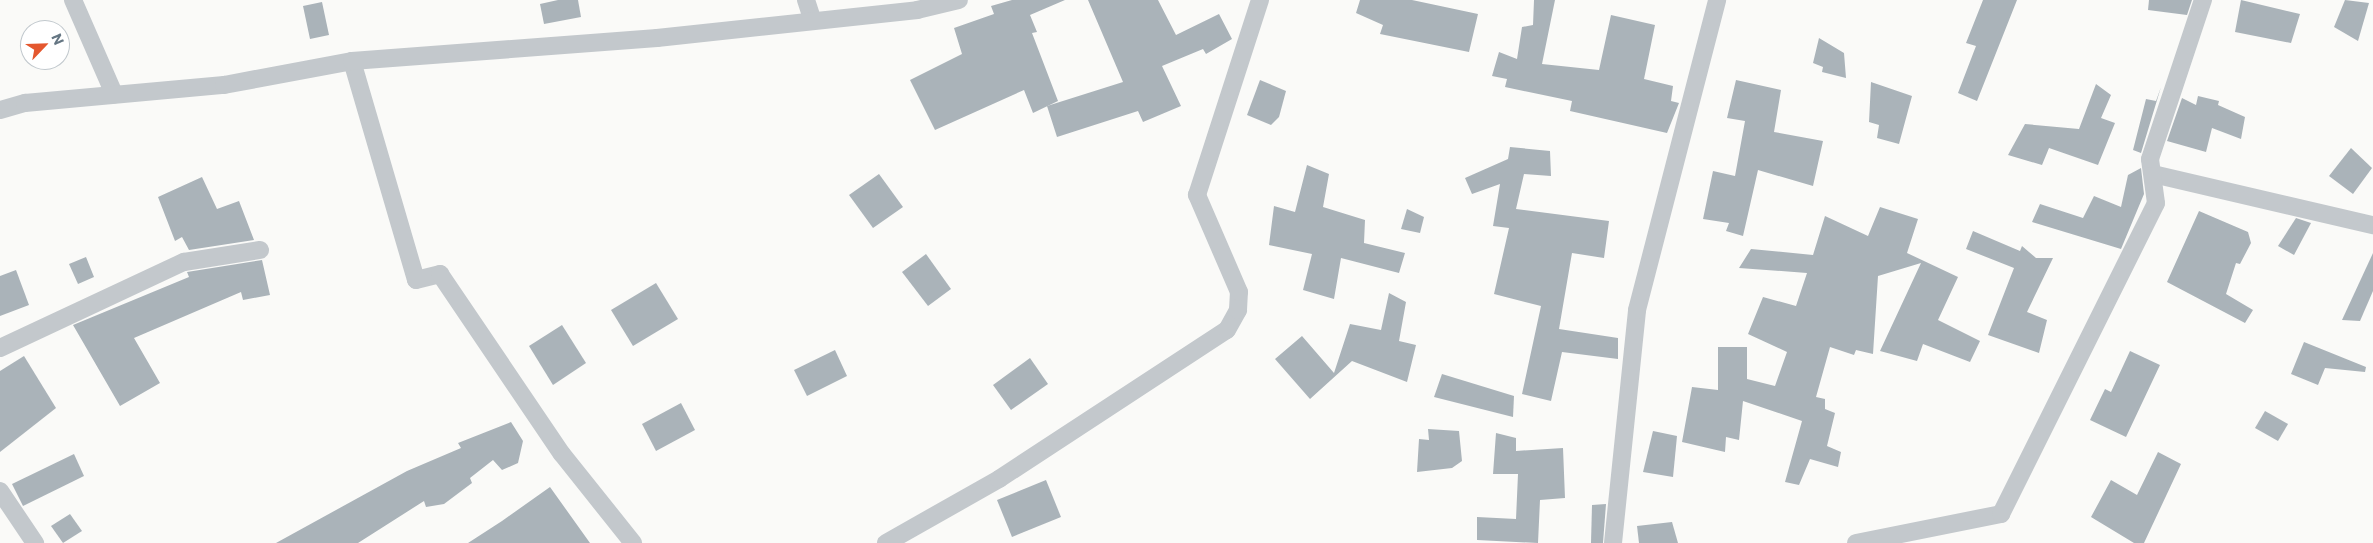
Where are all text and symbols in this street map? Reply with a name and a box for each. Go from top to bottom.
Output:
north arrow [20,20,70,70]
text: N [48,31,68,47]

